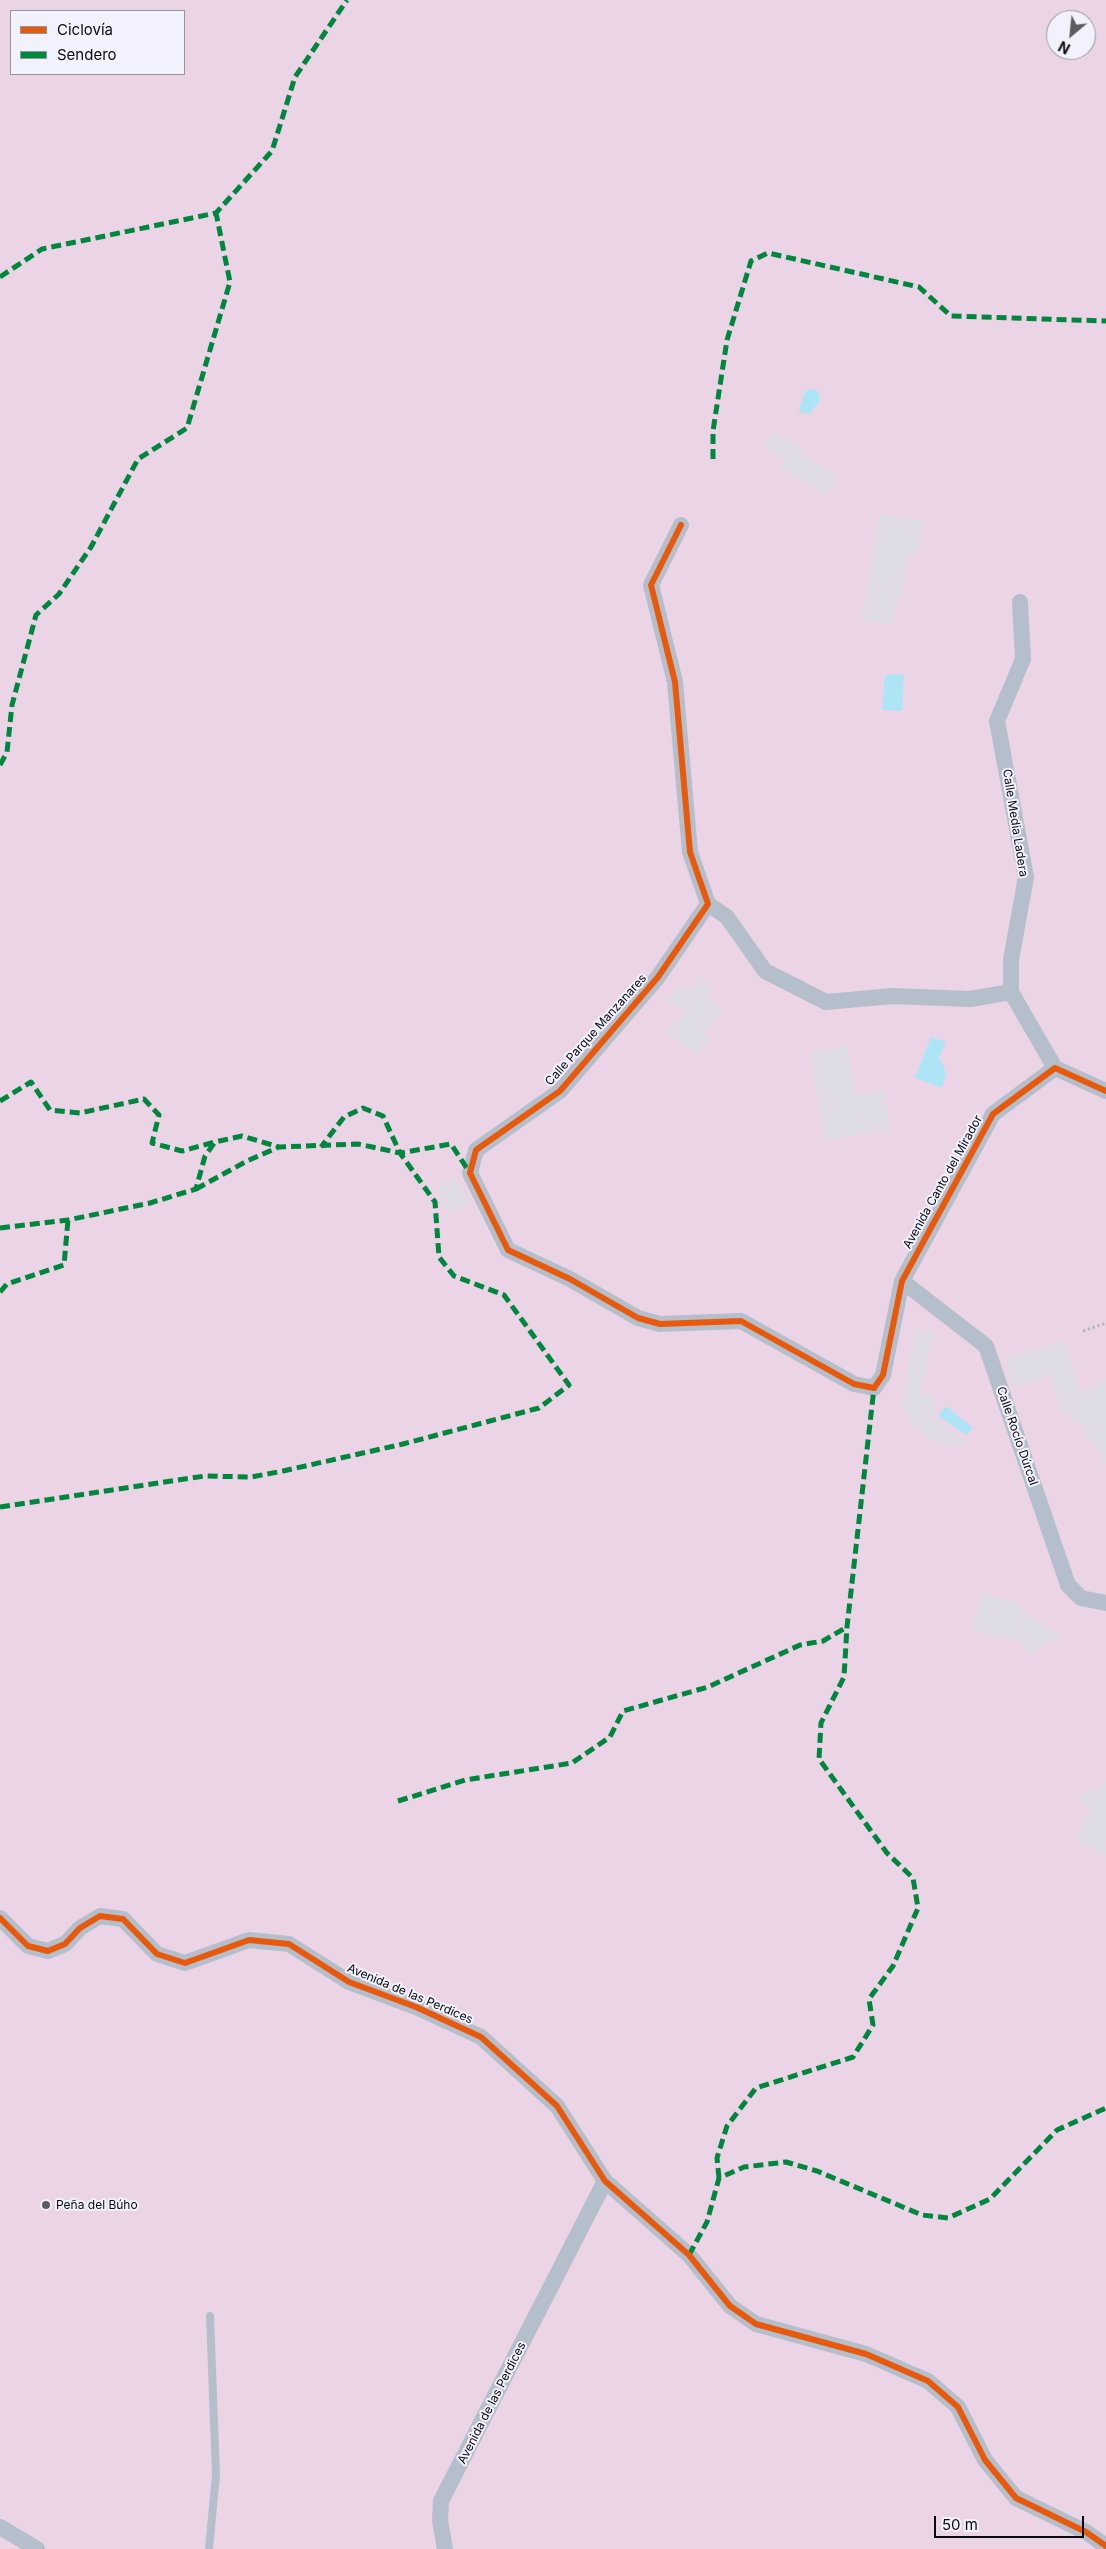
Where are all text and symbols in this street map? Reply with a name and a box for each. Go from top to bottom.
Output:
legend [10,10,185,75]
north arrow [1046,10,1096,60]
text: Ciclovía [57,20,113,39]
text: N [1055,38,1073,58]
text: Sendero [57,45,117,64]
street label: Calle Media Ladera [999,768,1031,878]
street label: Calle Parque Manzanares [542,971,650,1089]
street label: Avenida Canto del Mirador [900,1113,986,1251]
street label: Calle Rocío Dúrcal [993,1385,1041,1487]
street label: Avenida de las Perdices [345,1961,475,2027]
place label: Peña del Búho [56,2198,138,2212]
marker: Peña del Búho [40,2199,52,2211]
street label: Avenida de las Perdices [455,2340,529,2466]
scale bar [936,2506,1086,2538]
text: 50 m [942,2515,978,2534]

